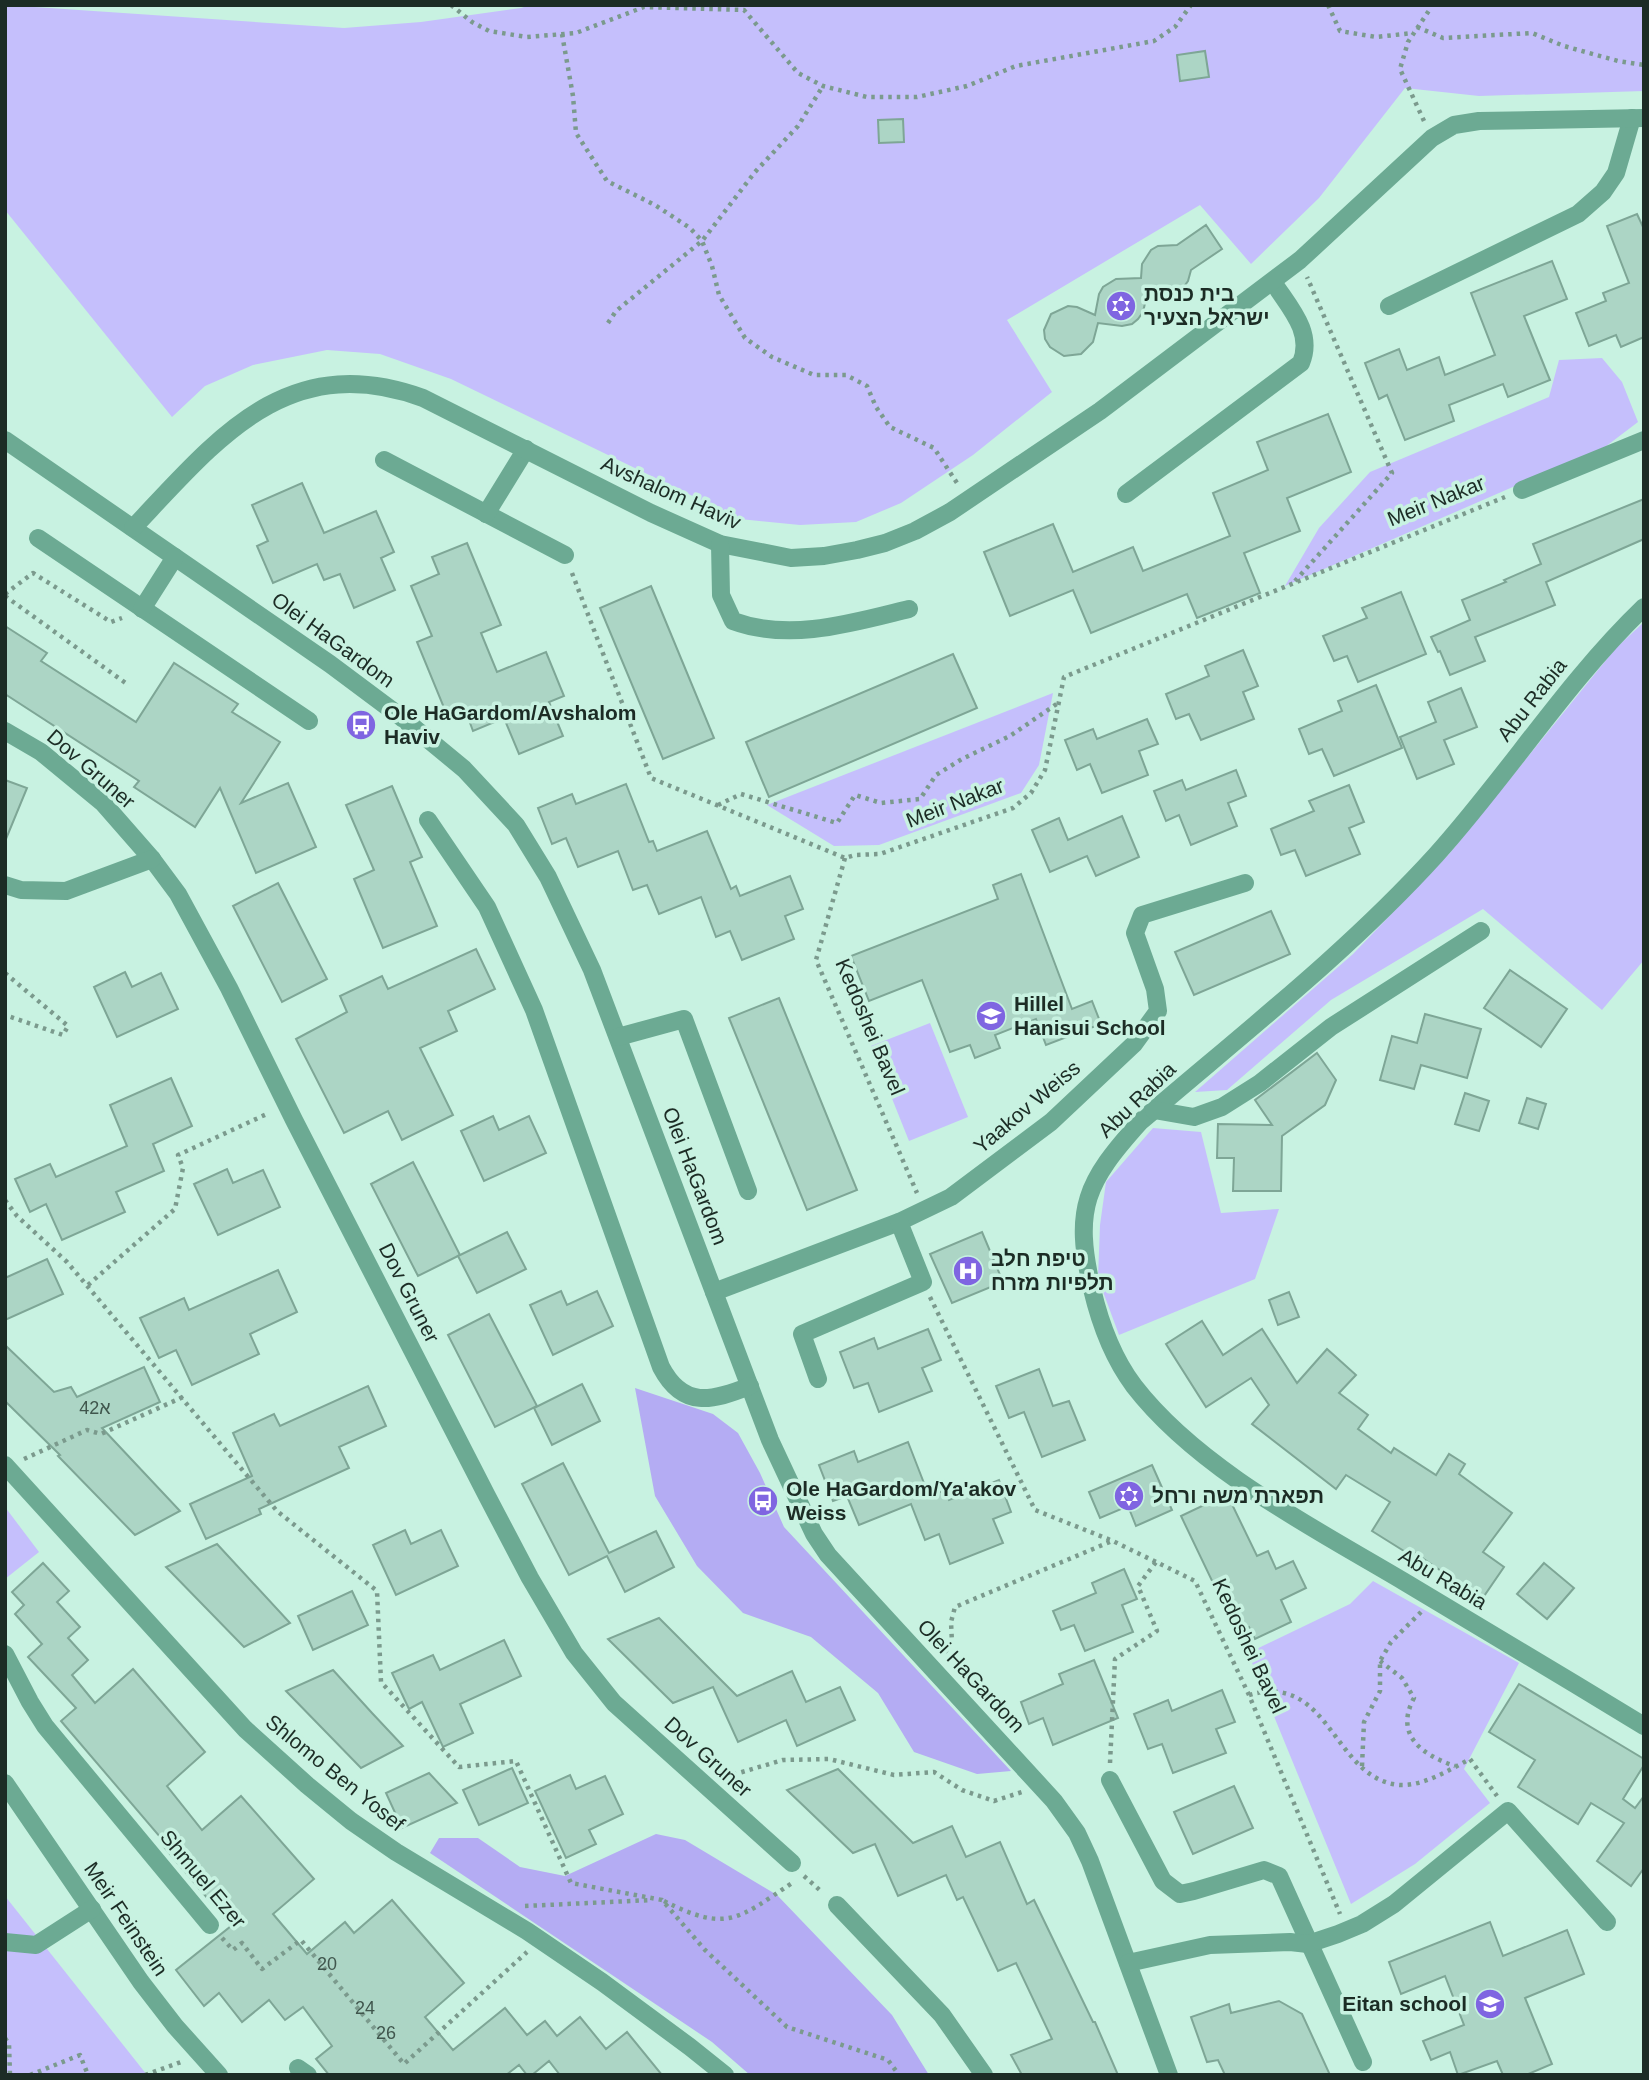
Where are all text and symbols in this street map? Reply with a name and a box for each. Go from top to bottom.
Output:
place label: בית כנסת ישראל הצעיר [1144,282,1270,329]
synagogue icon: בית כנסת ישראל הצעיר [1104,289,1138,323]
street label: Avshalom Haviv [598,451,745,534]
street label: Meir Nakar [1384,471,1488,530]
street label: Olei HaGardom [268,587,399,692]
street label: Abu Rabia [1492,654,1571,745]
place label: Ole HaGardom/Avshalom Haviv [384,701,636,748]
bus stop icon: Ole HaGardom/Avshalom Haviv [344,708,378,742]
street label: Dov Gruner [43,724,140,813]
street label: Meir Nakar [903,773,1007,832]
street label: Kedoshei Bavel [831,955,910,1098]
place label: Hillel Hanisui School [1014,992,1166,1039]
school or university icon: Hillel Hanisui School [974,999,1008,1033]
street label: Yaakov Weiss [969,1056,1084,1158]
street label: Abu Rabia [1093,1057,1180,1142]
street label: Olei HaGardom [659,1104,732,1248]
street label: Dov Gruner [375,1239,444,1346]
place label: טיפת חלב תלפיות מזרח [991,1247,1114,1294]
hospital icon: טיפת חלב תלפיות מזרח [951,1254,985,1288]
house number: 42א [79,1398,111,1418]
place label: Ole HaGardom/Ya'akov Weiss [786,1477,1017,1524]
synagogue icon: תפארת משה ורחל [1112,1479,1146,1513]
bus stop icon: Ole HaGardom/Ya'akov Weiss [746,1484,780,1518]
place label: תפארת משה ורחל [1152,1484,1324,1507]
street label: Abu Rabia [1395,1543,1491,1614]
street label: Kedoshei Bavel [1208,1575,1291,1717]
street label: Olei HaGardom [913,1614,1030,1737]
street label: Shlomo Ben Yosef [261,1710,409,1836]
street label: Dov Gruner [660,1712,756,1801]
street label: Shmuel Ezer [156,1825,251,1932]
street label: Meir Feinstein [80,1858,173,1980]
house number: 20 [317,1954,337,1974]
school or university icon: Eitan school [1473,1987,1507,2021]
place label: Eitan school [1342,1992,1467,2015]
house number: 24 [355,1998,375,2018]
house number: 26 [376,2023,396,2043]

